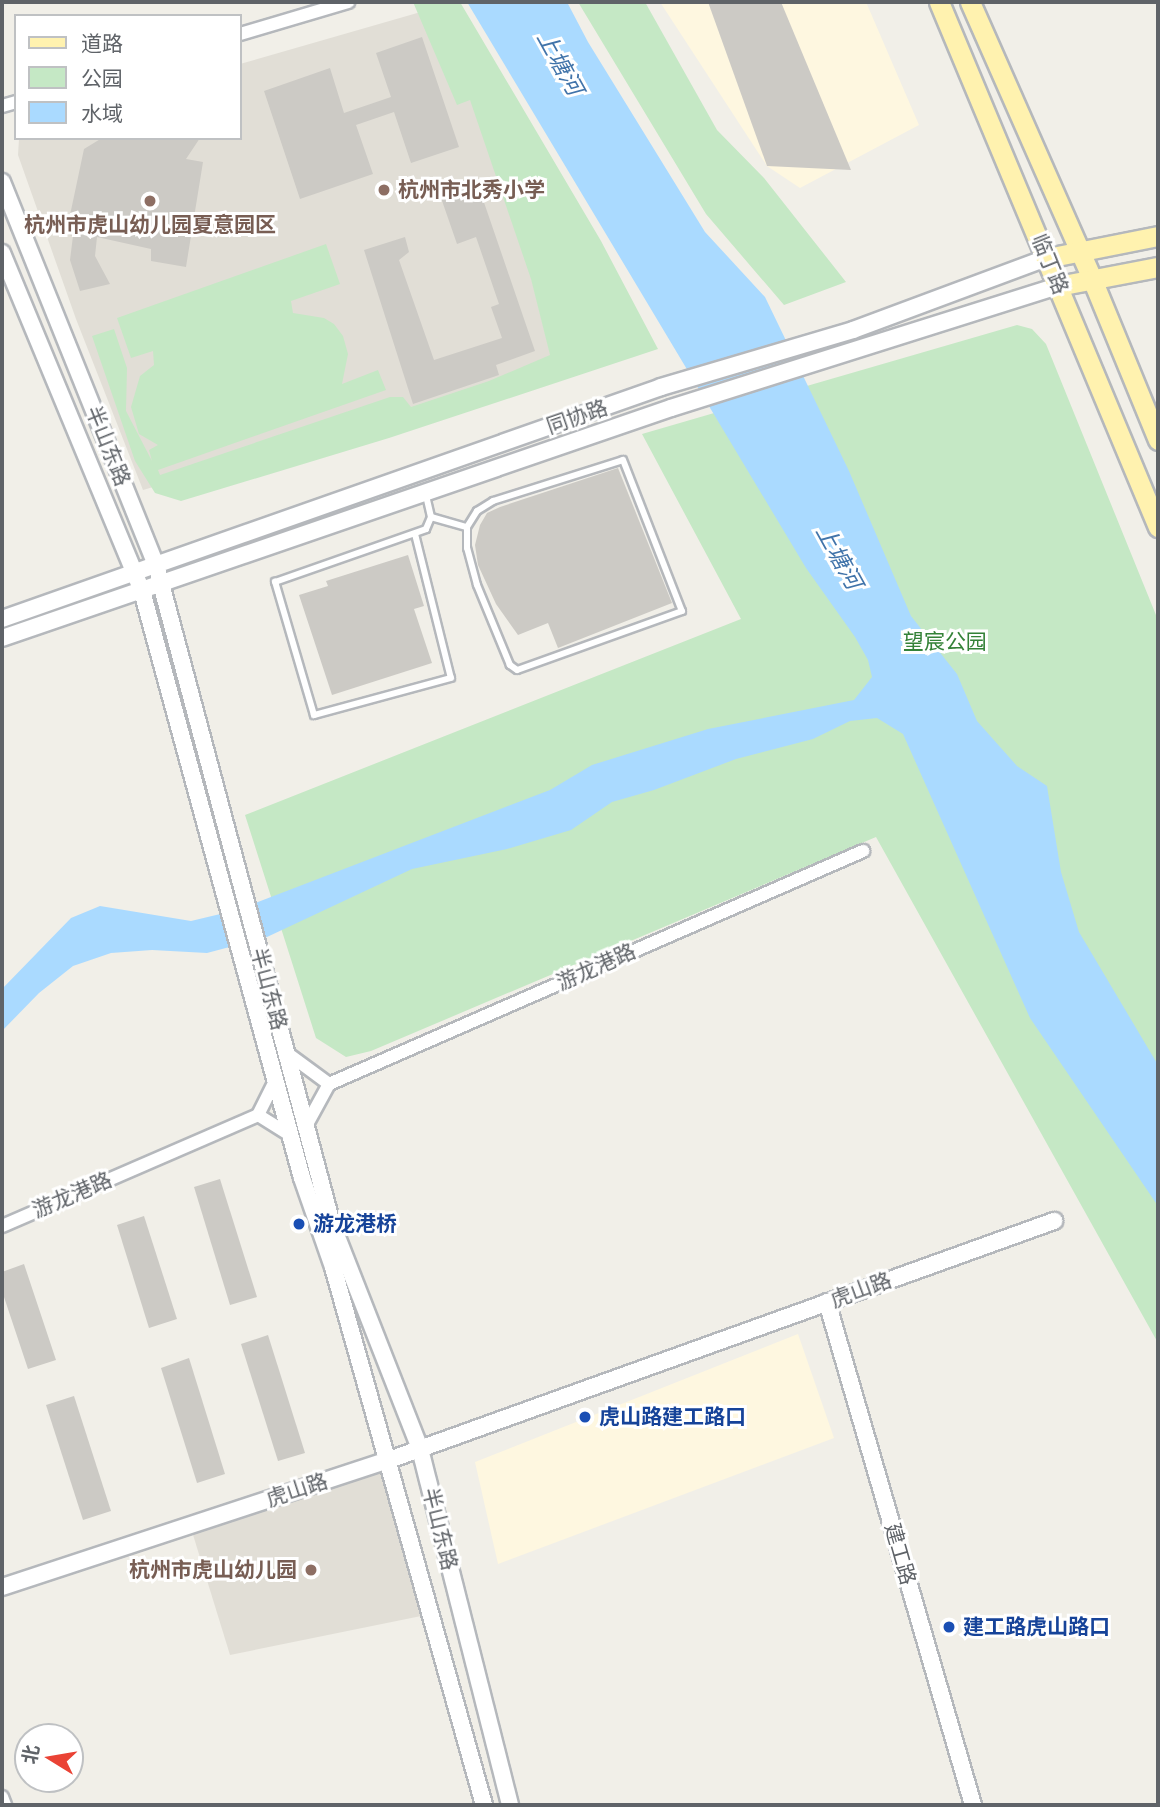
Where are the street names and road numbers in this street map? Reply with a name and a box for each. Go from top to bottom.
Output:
street label: 临丁路 [1027,230,1073,298]
street label: 同协路 [543,395,611,439]
street label: 半山东路 [81,402,135,490]
street label: 游龙港路 [553,938,639,996]
street label: 半山东路 [246,945,292,1033]
street label: 游龙港路 [28,1167,116,1223]
street label: 虎山路 [827,1267,895,1313]
street label: 虎山路 [263,1468,331,1512]
street label: 半山东路 [418,1485,462,1573]
street label: 建工路 [879,1520,921,1588]

